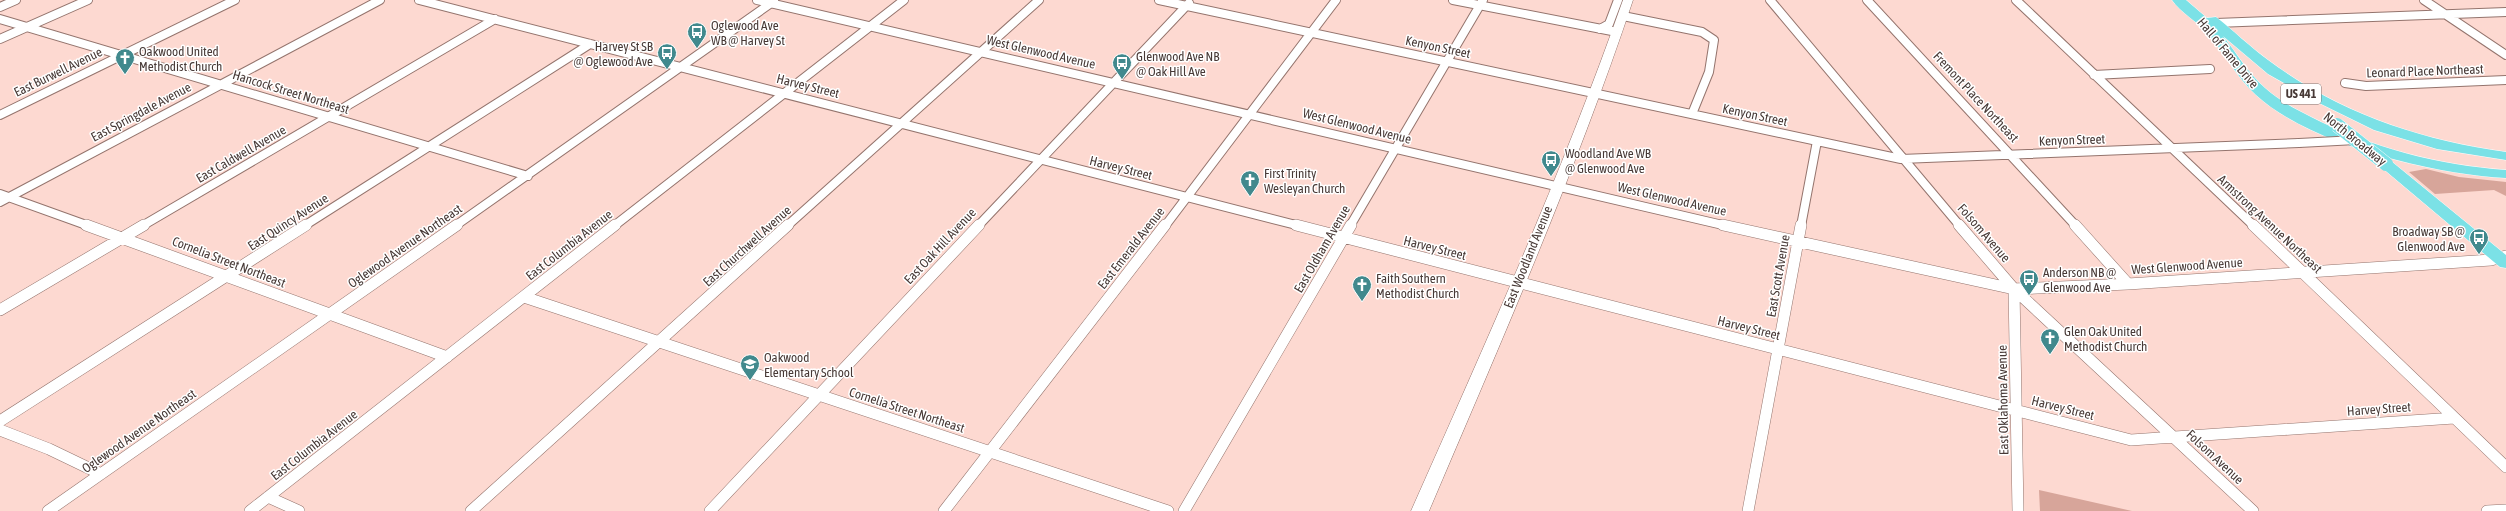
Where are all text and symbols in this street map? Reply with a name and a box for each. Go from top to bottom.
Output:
street label: Hall of Fame Drive [2194,15,2262,91]
place label: Oglewood Ave WB @ Harvey St [711,18,785,48]
bus stop icon: Oglewood Ave WB @ Harvey St [686,21,708,49]
street label: West Glenwood Avenue [985,32,1097,72]
street label: Kenyon Street [1404,33,1472,61]
place label: Harvey St SB @ Oglewood Ave [574,39,654,69]
bus stop icon: Harvey St SB @ Oglewood Ave [656,42,678,70]
street label: East Burwell Avenue [11,44,105,100]
place label: Oakwood United Methodist Church [139,44,222,74]
church icon: Oakwood United Methodist Church [114,47,136,75]
place label: Glenwood Ave NB @ Oak Hill Ave [1136,49,1220,79]
street label: Fremont Place Northeast [1930,49,2022,146]
bus stop icon: Glenwood Ave NB @ Oak Hill Ave [1111,52,1133,80]
street label: Leonard Place Northeast [2366,61,2484,81]
street label: Hancock Street Northeast [231,67,351,117]
street label: Harvey Street [775,71,841,101]
street label: East Springdale Avenue [88,79,194,145]
road number: US 441 [2281,84,2321,104]
street label: Kenyon Street [1721,101,1789,129]
street label: West Glenwood Avenue [1301,105,1413,147]
street label: North Broadway [2320,109,2390,169]
street label: East Caldwell Avenue [193,122,289,186]
street label: Kenyon Street [2039,131,2106,149]
place label: Woodland Ave WB @ Glenwood Ave [1565,146,1652,176]
bus stop icon: Woodland Ave WB @ Glenwood Ave [1540,149,1562,177]
street label: Harvey Street [1088,153,1154,183]
place label: First Trinity Wesleyan Church [1264,166,1345,196]
church icon: First Trinity Wesleyan Church [1239,169,1261,197]
street label: Armstrong Avenue Northeast [2215,172,2325,276]
street label: West Glenwood Avenue [1616,179,1728,219]
street label: East Quincy Avenue [245,190,331,254]
street label: Oglewood Avenue Northeast [345,201,465,291]
street label: Folsom Avenue [1955,201,2013,265]
street label: East Churchwell Avenue [700,202,794,289]
street label: East Oldham Avenue [1291,203,1353,295]
street label: East Emerald Avenue [1095,204,1168,292]
street label: East Woodland Avenue [1501,204,1555,310]
street label: East Oak Hill Avenue [901,205,979,287]
street label: East Columbia Avenue [523,206,615,283]
place label: Broadway SB @ Glenwood Ave [2392,224,2465,254]
bus stop icon: Broadway SB @ Glenwood Ave [2468,227,2490,255]
street label: Cornelia Street Northeast [170,233,288,291]
street label: Harvey Street [1402,233,1468,263]
street label: East Scott Avenue [1763,234,1793,318]
street label: West Glenwood Avenue [2131,255,2243,277]
place label: Anderson NB @ Glenwood Ave [2043,265,2116,295]
bus stop icon: Anderson NB @ Glenwood Ave [2018,268,2040,296]
place label: Faith Southern Methodist Church [1376,271,1459,301]
church icon: Faith Southern Methodist Church [1351,274,1373,302]
street label: Harvey Street [1716,313,1782,343]
place label: Glen Oak United Methodist Church [2064,324,2147,354]
church icon: Glen Oak United Methodist Church [2039,327,2061,355]
street label: East Oklahoma Avenue [1995,345,2011,455]
place label: Oakwood Elementary School [764,350,854,380]
school or university icon: Oakwood Elementary School [739,353,761,381]
street label: Cornelia Street Northeast [847,384,967,436]
street label: Oglewood Avenue Northeast [79,386,199,476]
street label: Harvey Street [2030,393,2096,423]
street label: Harvey Street [2347,399,2412,419]
street label: East Columbia Avenue [268,406,360,483]
street label: Folsom Avenue [2183,427,2247,487]

